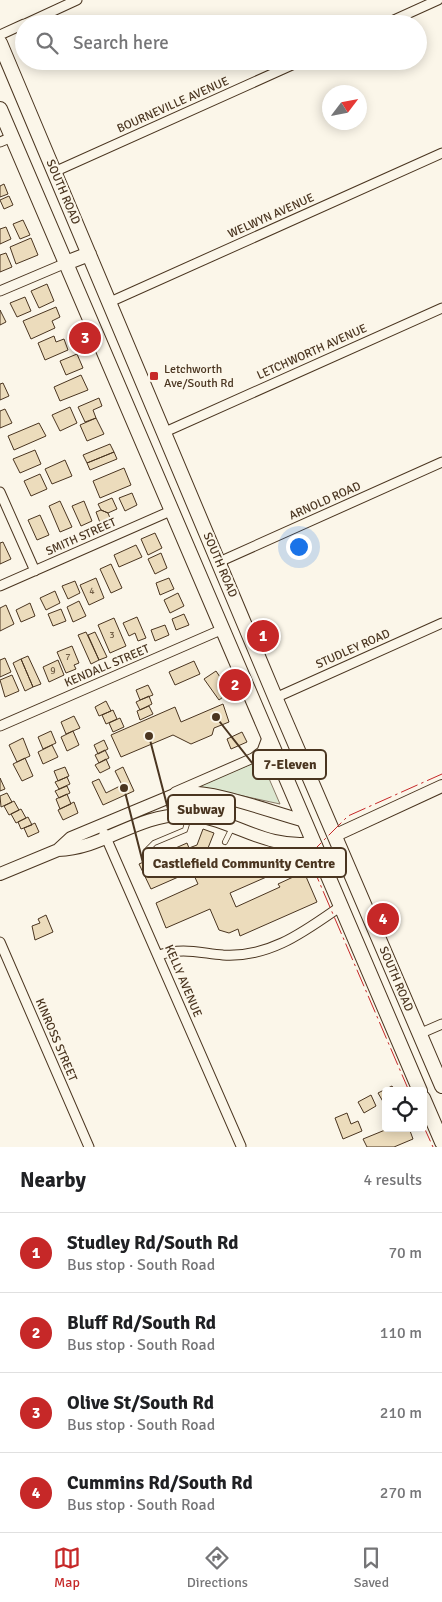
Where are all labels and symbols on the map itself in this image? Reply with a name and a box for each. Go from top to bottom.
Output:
street label: BOURNEVILLE AVENUE [115,74,231,136]
north arrow [322,85,367,130]
street label: SOUTH ROAD [43,157,83,227]
street label: WELWYN AVENUE [225,190,317,242]
pin: 3 [69,319,101,357]
street label: LETCHWORTH AVENUE [255,321,370,383]
place label: Letchworth Ave/South Rd [164,362,234,391]
marker: Letchworth Ave/South Rd [148,370,160,382]
street label: ARNOLD ROAD [287,478,363,524]
street label: SMITH STREET [44,515,119,559]
street label: SOUTH ROAD [200,530,240,600]
your location [286,534,312,560]
house number: 4 [89,585,95,597]
pin: 1 [247,617,279,655]
street label: STUDLEY ROAD [314,626,393,672]
house number: 3 [109,629,115,641]
street label: KENDALL STREET [62,641,152,691]
house number: 7 [65,651,71,663]
house number: 9 [50,665,56,677]
pin: 2 [219,666,251,704]
callout: 7-Eleven [253,750,326,779]
text: 7-Eleven [263,756,317,773]
callout: Subway [168,795,235,824]
text: Subway [177,801,225,818]
callout: Castlefield Community Centre [143,848,346,877]
text: Castlefield Community Centre [153,855,335,872]
pin: 4 [367,900,399,938]
street label: KELLY AVENUE [161,943,205,1020]
street label: SOUTH ROAD [376,944,416,1014]
street label: KINROSS STREET [32,996,80,1084]

